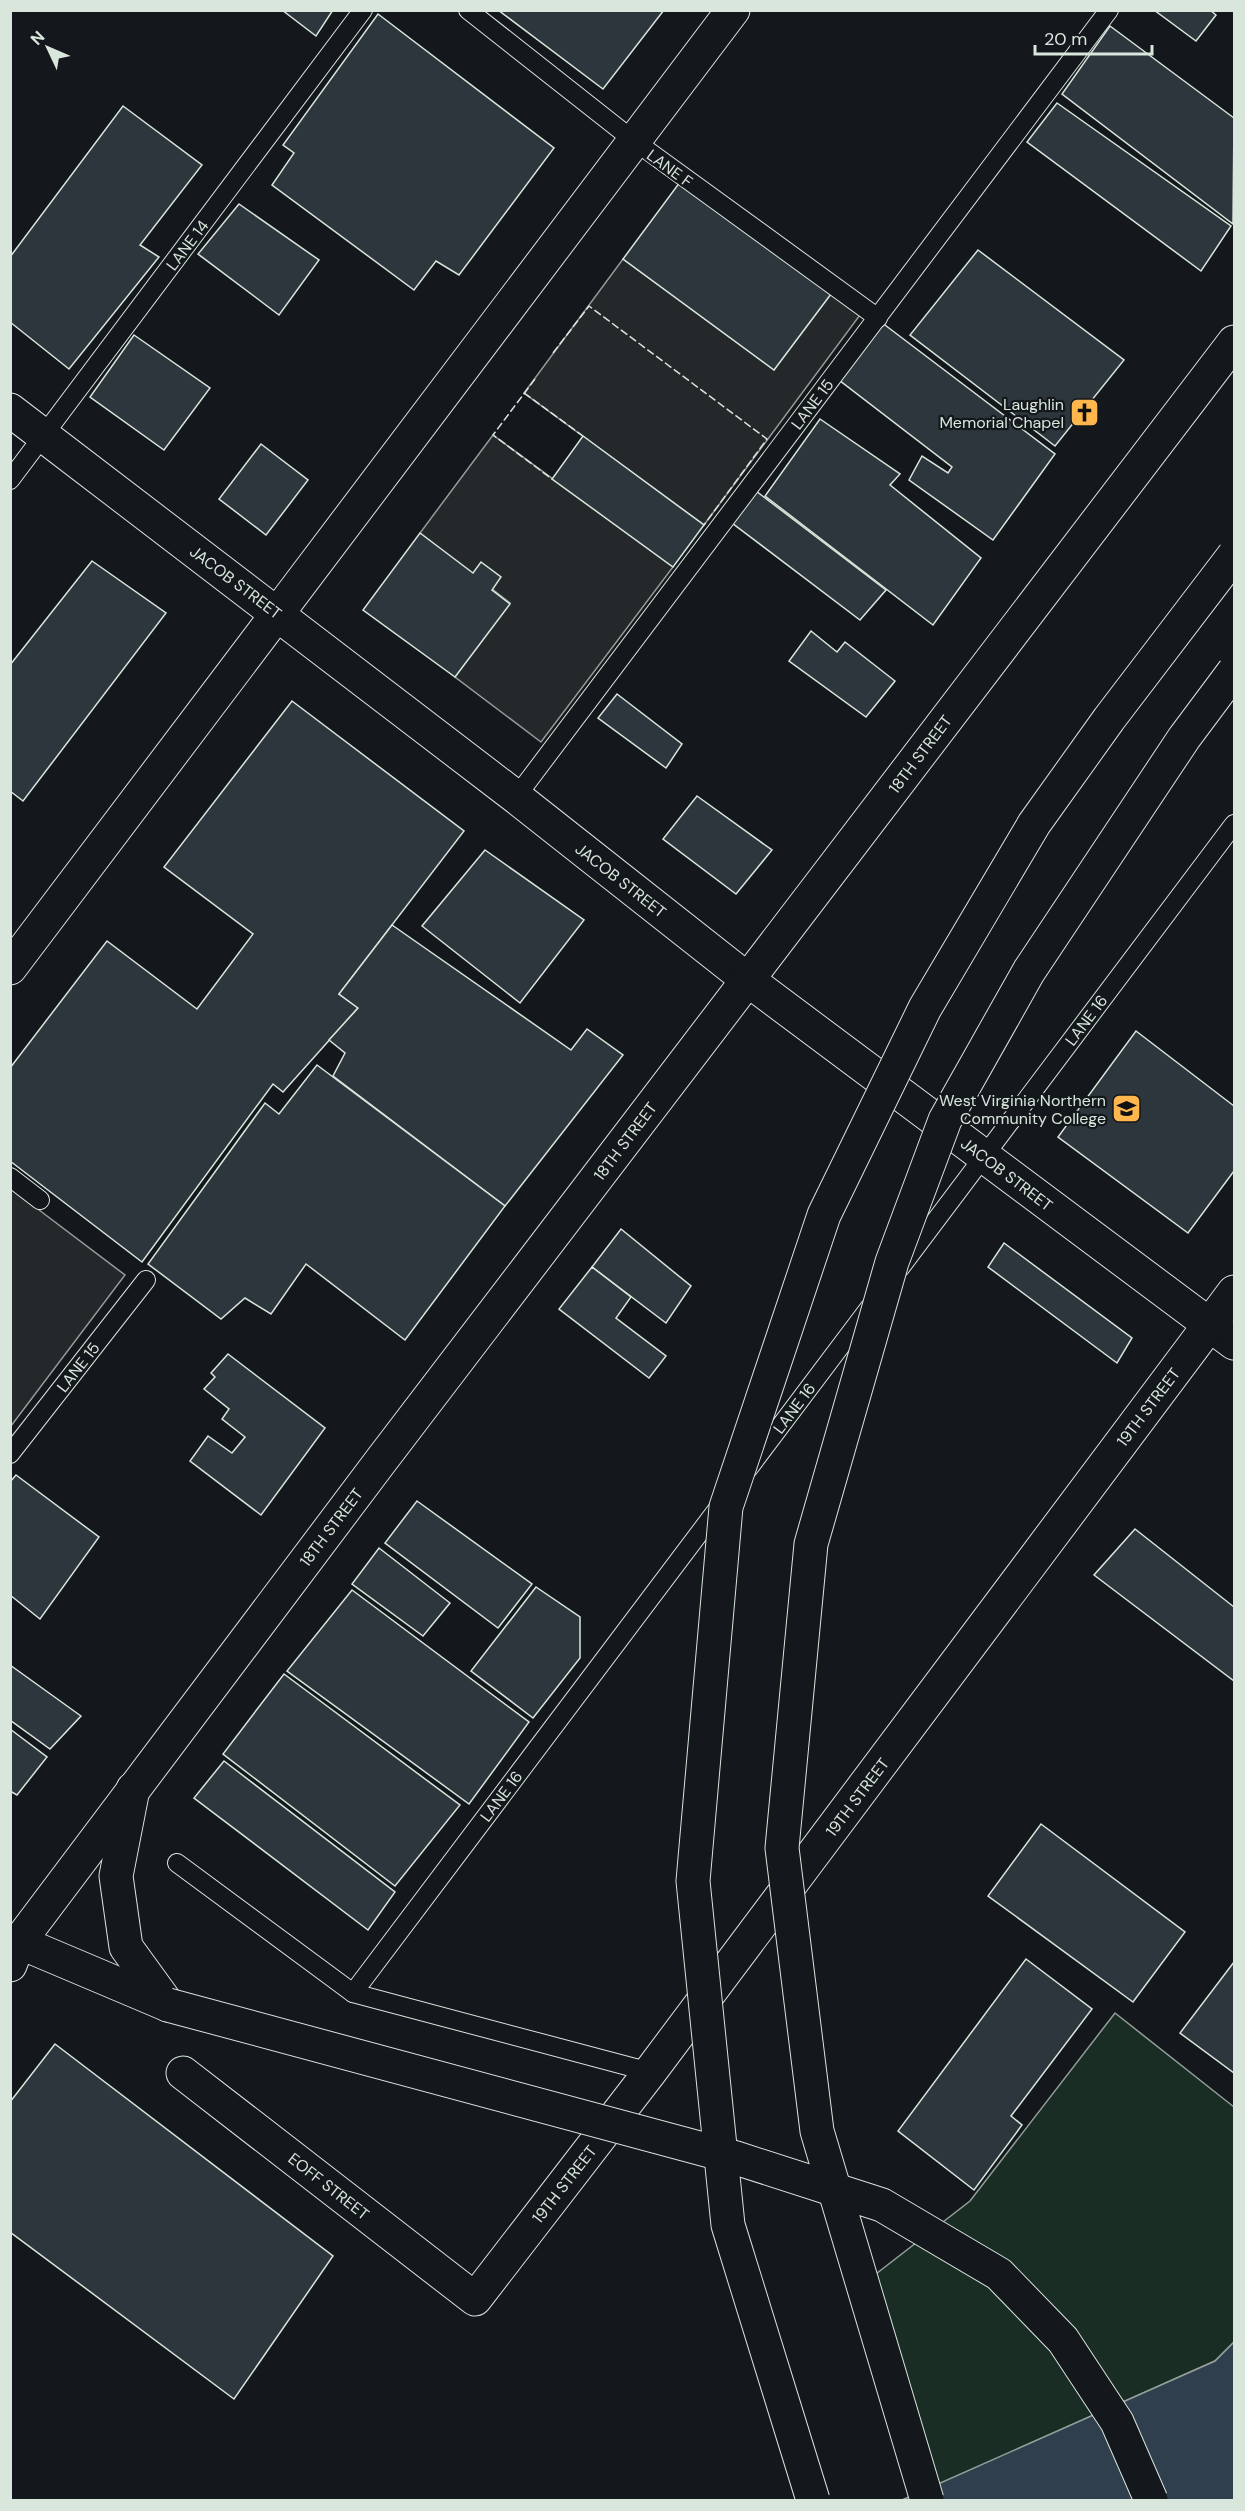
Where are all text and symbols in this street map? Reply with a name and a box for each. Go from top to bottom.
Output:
north arrow [18,18,78,78]
scale bar [1035,18,1152,56]
text: N [26,26,49,49]
text: 20 m [1044,27,1087,51]
street label: LANE F [643,145,697,192]
street label: LANE 14 [162,216,213,275]
street label: LANE 15 [787,375,838,434]
place label: Laughlin Memorial Chapel [939,394,1064,433]
church icon: Laughlin Memorial Chapel [1069,397,1101,429]
street label: JACOB STREET [186,541,286,624]
street label: 18TH STREET [884,711,957,798]
street label: JACOB STREET [571,838,670,922]
street label: LANE 16 [1060,991,1112,1050]
place label: West Virginia Northern Community College [939,1090,1106,1129]
school or university icon: West Virginia Northern Community College [1111,1093,1143,1125]
street label: 18TH STREET [589,1098,662,1185]
street label: JACOB STREET [957,1133,1057,1216]
street label: LANE 15 [52,1338,105,1397]
street label: 19TH STREET [1112,1364,1185,1451]
street label: LANE 16 [768,1379,820,1438]
street label: 18TH STREET [295,1484,368,1571]
street label: 19TH STREET [821,1754,894,1841]
street label: LANE 16 [475,1767,527,1826]
street label: 19TH STREET [527,2141,601,2227]
street label: EOFF STREET [284,2148,374,2225]

